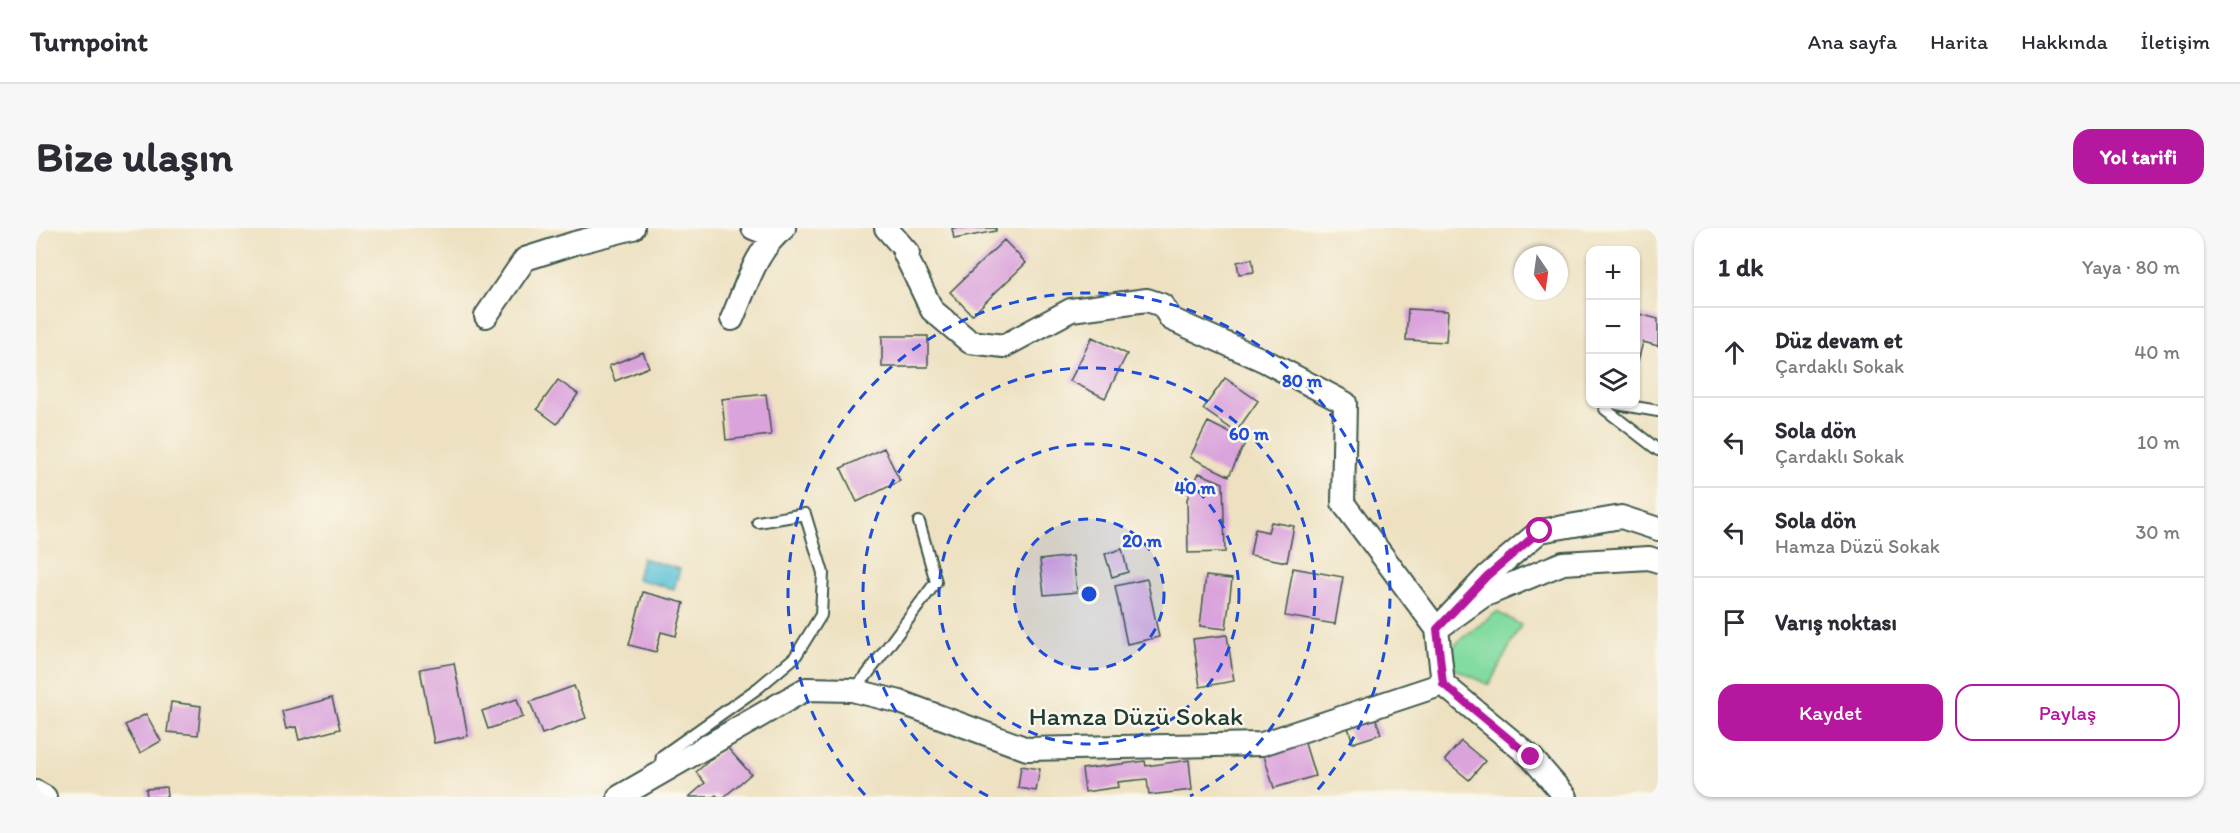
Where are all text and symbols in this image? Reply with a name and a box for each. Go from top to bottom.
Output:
text: Turnpoint [30,24,148,58]
text: Ana sayfa [1808,29,1897,54]
text: Harita [1930,29,1988,54]
text: Hakkında [2021,29,2108,54]
text: İletişim [2141,29,2210,54]
button: Yol tarifi [2073,129,2204,184]
text: Bize ulaşın [36,131,233,182]
north arrow [1514,246,1568,300]
map controls [1586,246,1640,408]
button: + [1586,246,1640,300]
text: 1 dk [1718,251,1764,283]
text: Yaya · 80 m [2082,255,2180,279]
button: − [1586,300,1640,354]
text: Düz devam et [1775,327,1902,354]
icon: ahead [1718,336,1751,369]
text: 40 m [2134,340,2180,364]
button: layers [1586,354,1640,408]
text: Çardaklı Sokak [1775,354,1904,378]
text: 80 m [1282,370,1323,392]
text: Sola dön [1775,417,1856,444]
text: 60 m [1229,423,1270,445]
icon: left [1718,426,1751,459]
text: 10 m [2137,430,2180,454]
text: Çardaklı Sokak [1775,444,1904,468]
text: 40 m [1174,477,1216,499]
text: Sola dön [1775,507,1856,534]
icon: left [1718,516,1751,549]
route start [1526,517,1552,543]
text: 30 m [2135,520,2180,544]
text: 20 m [1122,530,1163,552]
text: Hamza Düzü Sokak [1775,534,1940,558]
centre of rings [1079,584,1099,604]
icon: arrive [1718,606,1751,639]
text: Varış noktası [1775,609,1897,636]
button: Kaydet [1718,684,1943,741]
button: Paylaş [1955,684,2180,741]
street label: Hamza Düzü Sokak [1029,700,1243,732]
route end [1517,743,1543,769]

